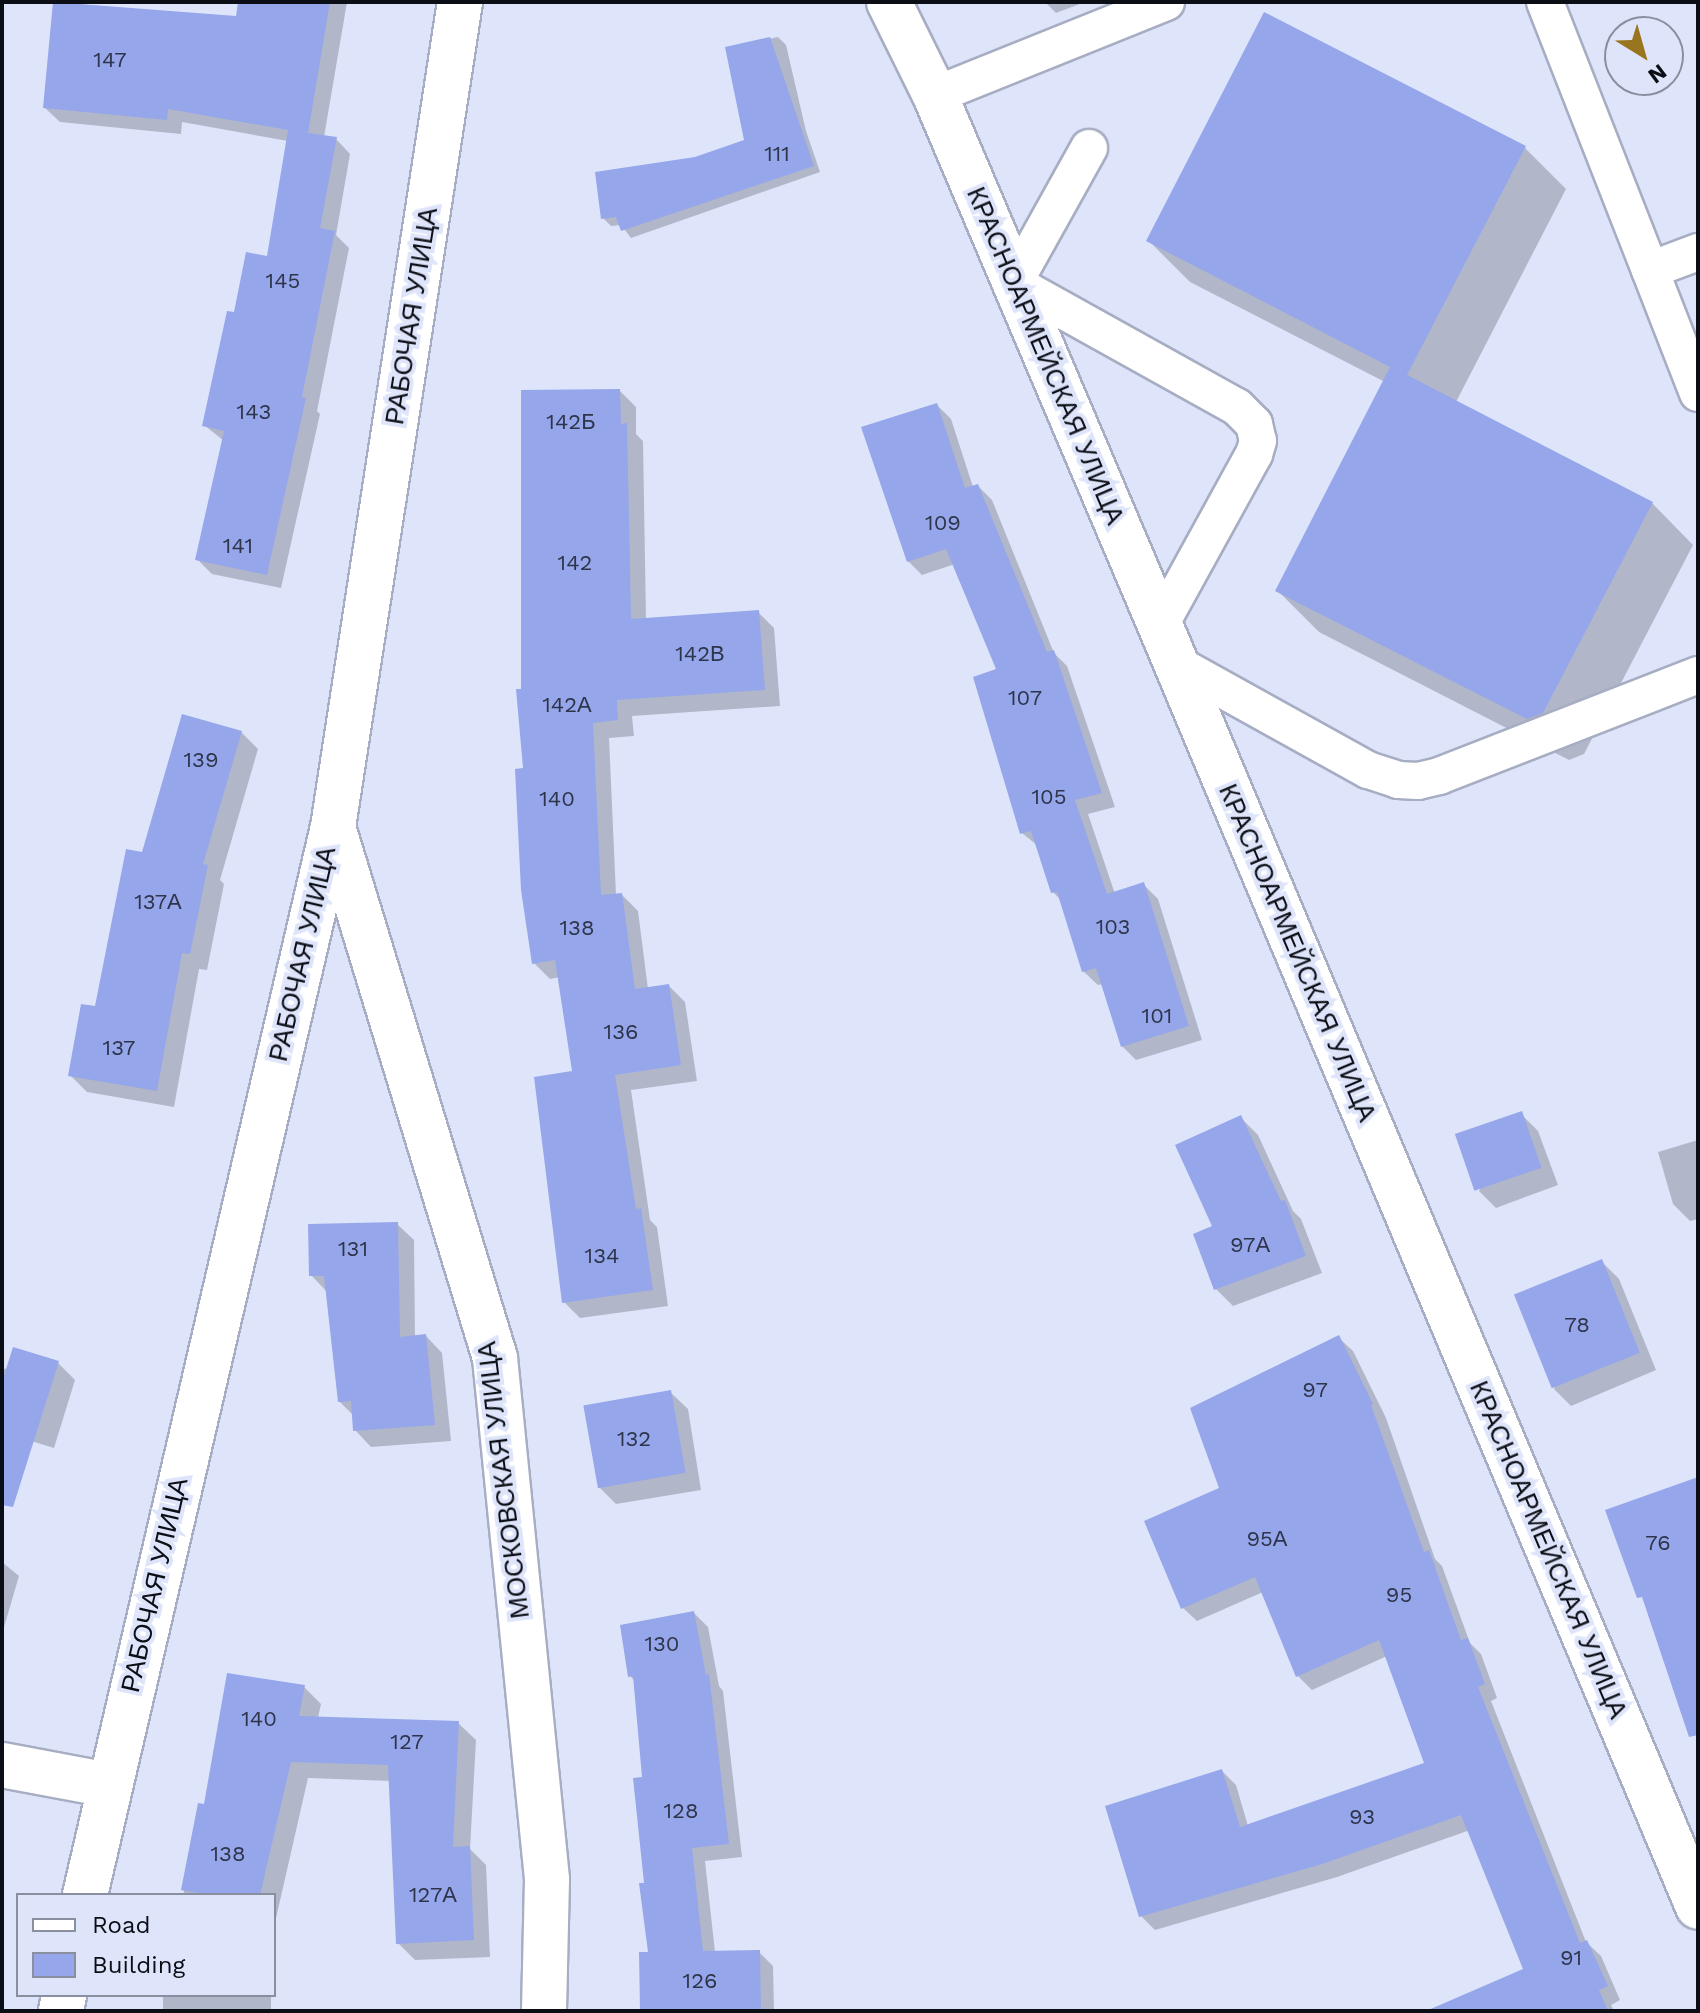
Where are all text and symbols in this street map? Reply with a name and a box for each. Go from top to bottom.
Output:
north arrow [1604,16,1684,96]
house number: 147 [93,47,127,73]
text: N [1644,59,1672,89]
house number: 111 [764,141,790,167]
street label: КРАСНОАРМЕЙСКАЯ УЛИЦА [960,183,1130,529]
street label: РАБОЧАЯ УЛИЦА [379,205,445,427]
house number: 145 [266,268,300,294]
house number: 143 [237,399,271,425]
house number: 142Б [546,409,596,435]
house number: 109 [925,510,961,536]
house number: 141 [223,533,253,559]
house number: 142 [558,550,592,576]
house number: 142В [675,641,725,667]
house number: 107 [1008,685,1042,711]
house number: 142А [542,692,592,718]
house number: 139 [184,747,218,773]
street label: КРАСНОАРМЕЙСКАЯ УЛИЦА [1212,780,1382,1126]
house number: 105 [1031,784,1067,810]
house number: 140 [539,786,575,812]
street label: РАБОЧАЯ УЛИЦА [263,843,343,1065]
house number: 137А [134,889,182,915]
house number: 103 [1096,914,1130,940]
house number: 138 [560,915,594,941]
house number: 101 [1142,1003,1172,1029]
house number: 136 [604,1019,638,1045]
house number: 137 [103,1035,135,1061]
house number: 97А [1230,1232,1270,1258]
house number: 131 [338,1236,368,1262]
house number: 134 [585,1243,619,1269]
house number: 78 [1564,1312,1590,1338]
street label: МОСКОВСКАЯ УЛИЦА [472,1340,536,1620]
house number: 97 [1302,1377,1328,1403]
street label: КРАСНОАРМЕЙСКАЯ УЛИЦА [1463,1377,1633,1723]
house number: 132 [617,1426,651,1452]
street label: РАБОЧАЯ УЛИЦА [115,1474,195,1696]
house number: 95А [1246,1526,1288,1552]
house number: 76 [1645,1530,1671,1556]
house number: 95 [1386,1582,1412,1608]
house number: 130 [644,1631,680,1657]
house number: 140 [241,1706,277,1732]
house number: 127 [390,1729,424,1755]
house number: 128 [664,1798,698,1824]
house number: 93 [1349,1804,1375,1830]
house number: 138 [211,1841,245,1867]
house number: 127А [409,1882,457,1908]
legend [16,1893,276,1997]
text: Road [92,1911,151,1939]
house number: 91 [1560,1945,1582,1971]
text: Building [92,1951,185,1979]
house number: 126 [683,1968,717,1994]

